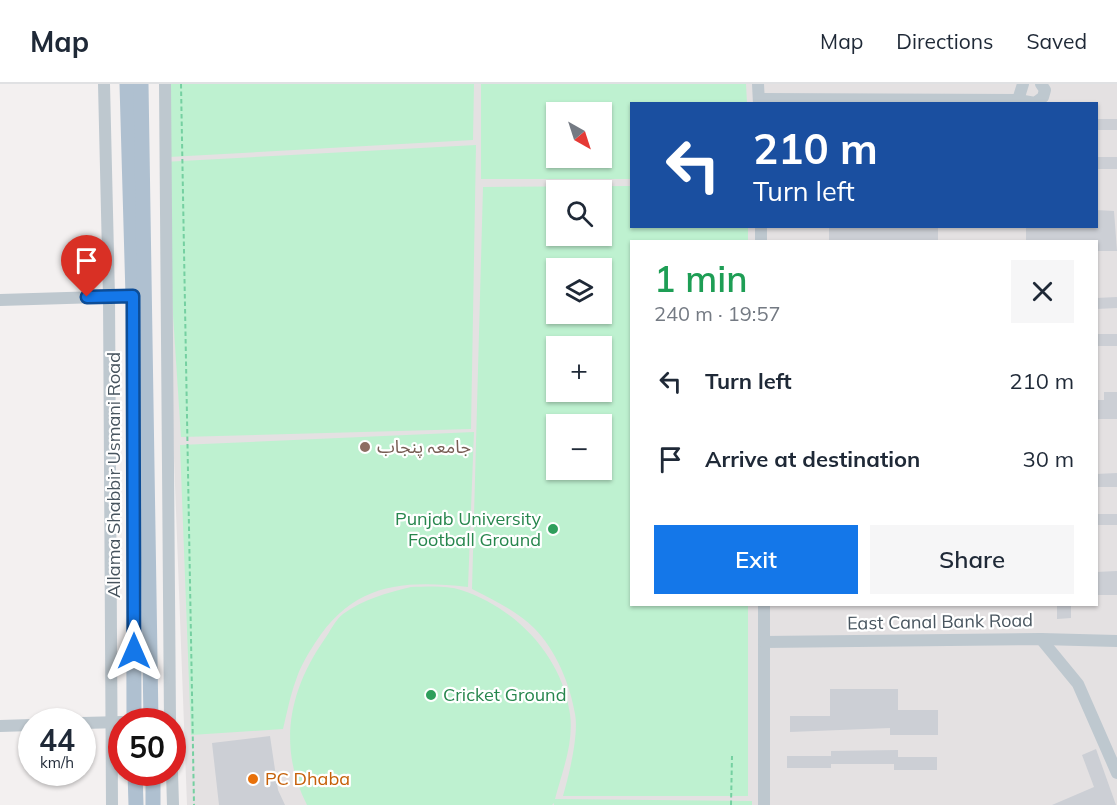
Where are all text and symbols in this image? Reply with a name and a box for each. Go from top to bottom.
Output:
text: Map [30,24,89,59]
text: Map [820,28,863,54]
text: Directions [896,28,993,54]
text: Saved [1026,28,1087,54]
north arrow [546,102,612,168]
map controls [546,102,612,480]
text: 210 m [753,122,878,175]
icon: left [654,126,732,204]
text: Turn left [753,174,855,208]
button: search [546,180,612,246]
pin [61,235,112,297]
icon: arrive [70,244,103,277]
text: 1 min [654,256,748,301]
button: layers [546,258,612,324]
button: close [1011,260,1074,323]
text: 240 m · 19:57 [654,301,780,326]
button: + [546,336,612,402]
street label: Allama Shabbir Usmani Road [102,352,125,598]
icon: left [654,365,687,398]
text: Turn left [705,367,792,395]
text: 210 m [1009,367,1074,395]
button: − [546,414,612,480]
place label: جامعہ پنجاب [377,435,471,458]
marker: جامعہ پنجاب [358,440,372,454]
icon: arrive [654,443,687,476]
text: Arrive at destination [705,445,920,473]
text: 30 m [1023,445,1074,473]
place label: Punjab University Football Ground [395,507,541,551]
marker: Punjab University Football Ground [546,522,560,536]
button: Exit [654,525,858,594]
button: Share [870,525,1074,594]
street label: East Canal Bank Road [847,608,1033,635]
position arrow [102,619,166,683]
place label: Cricket Ground [443,683,566,706]
marker: Cricket Ground [424,688,438,702]
speed limit sign: 50 [108,708,186,786]
text: 44 [39,721,75,759]
text: km/h [40,753,74,772]
place label: PC Dhaba [265,767,350,790]
marker: PC Dhaba [246,772,260,786]

